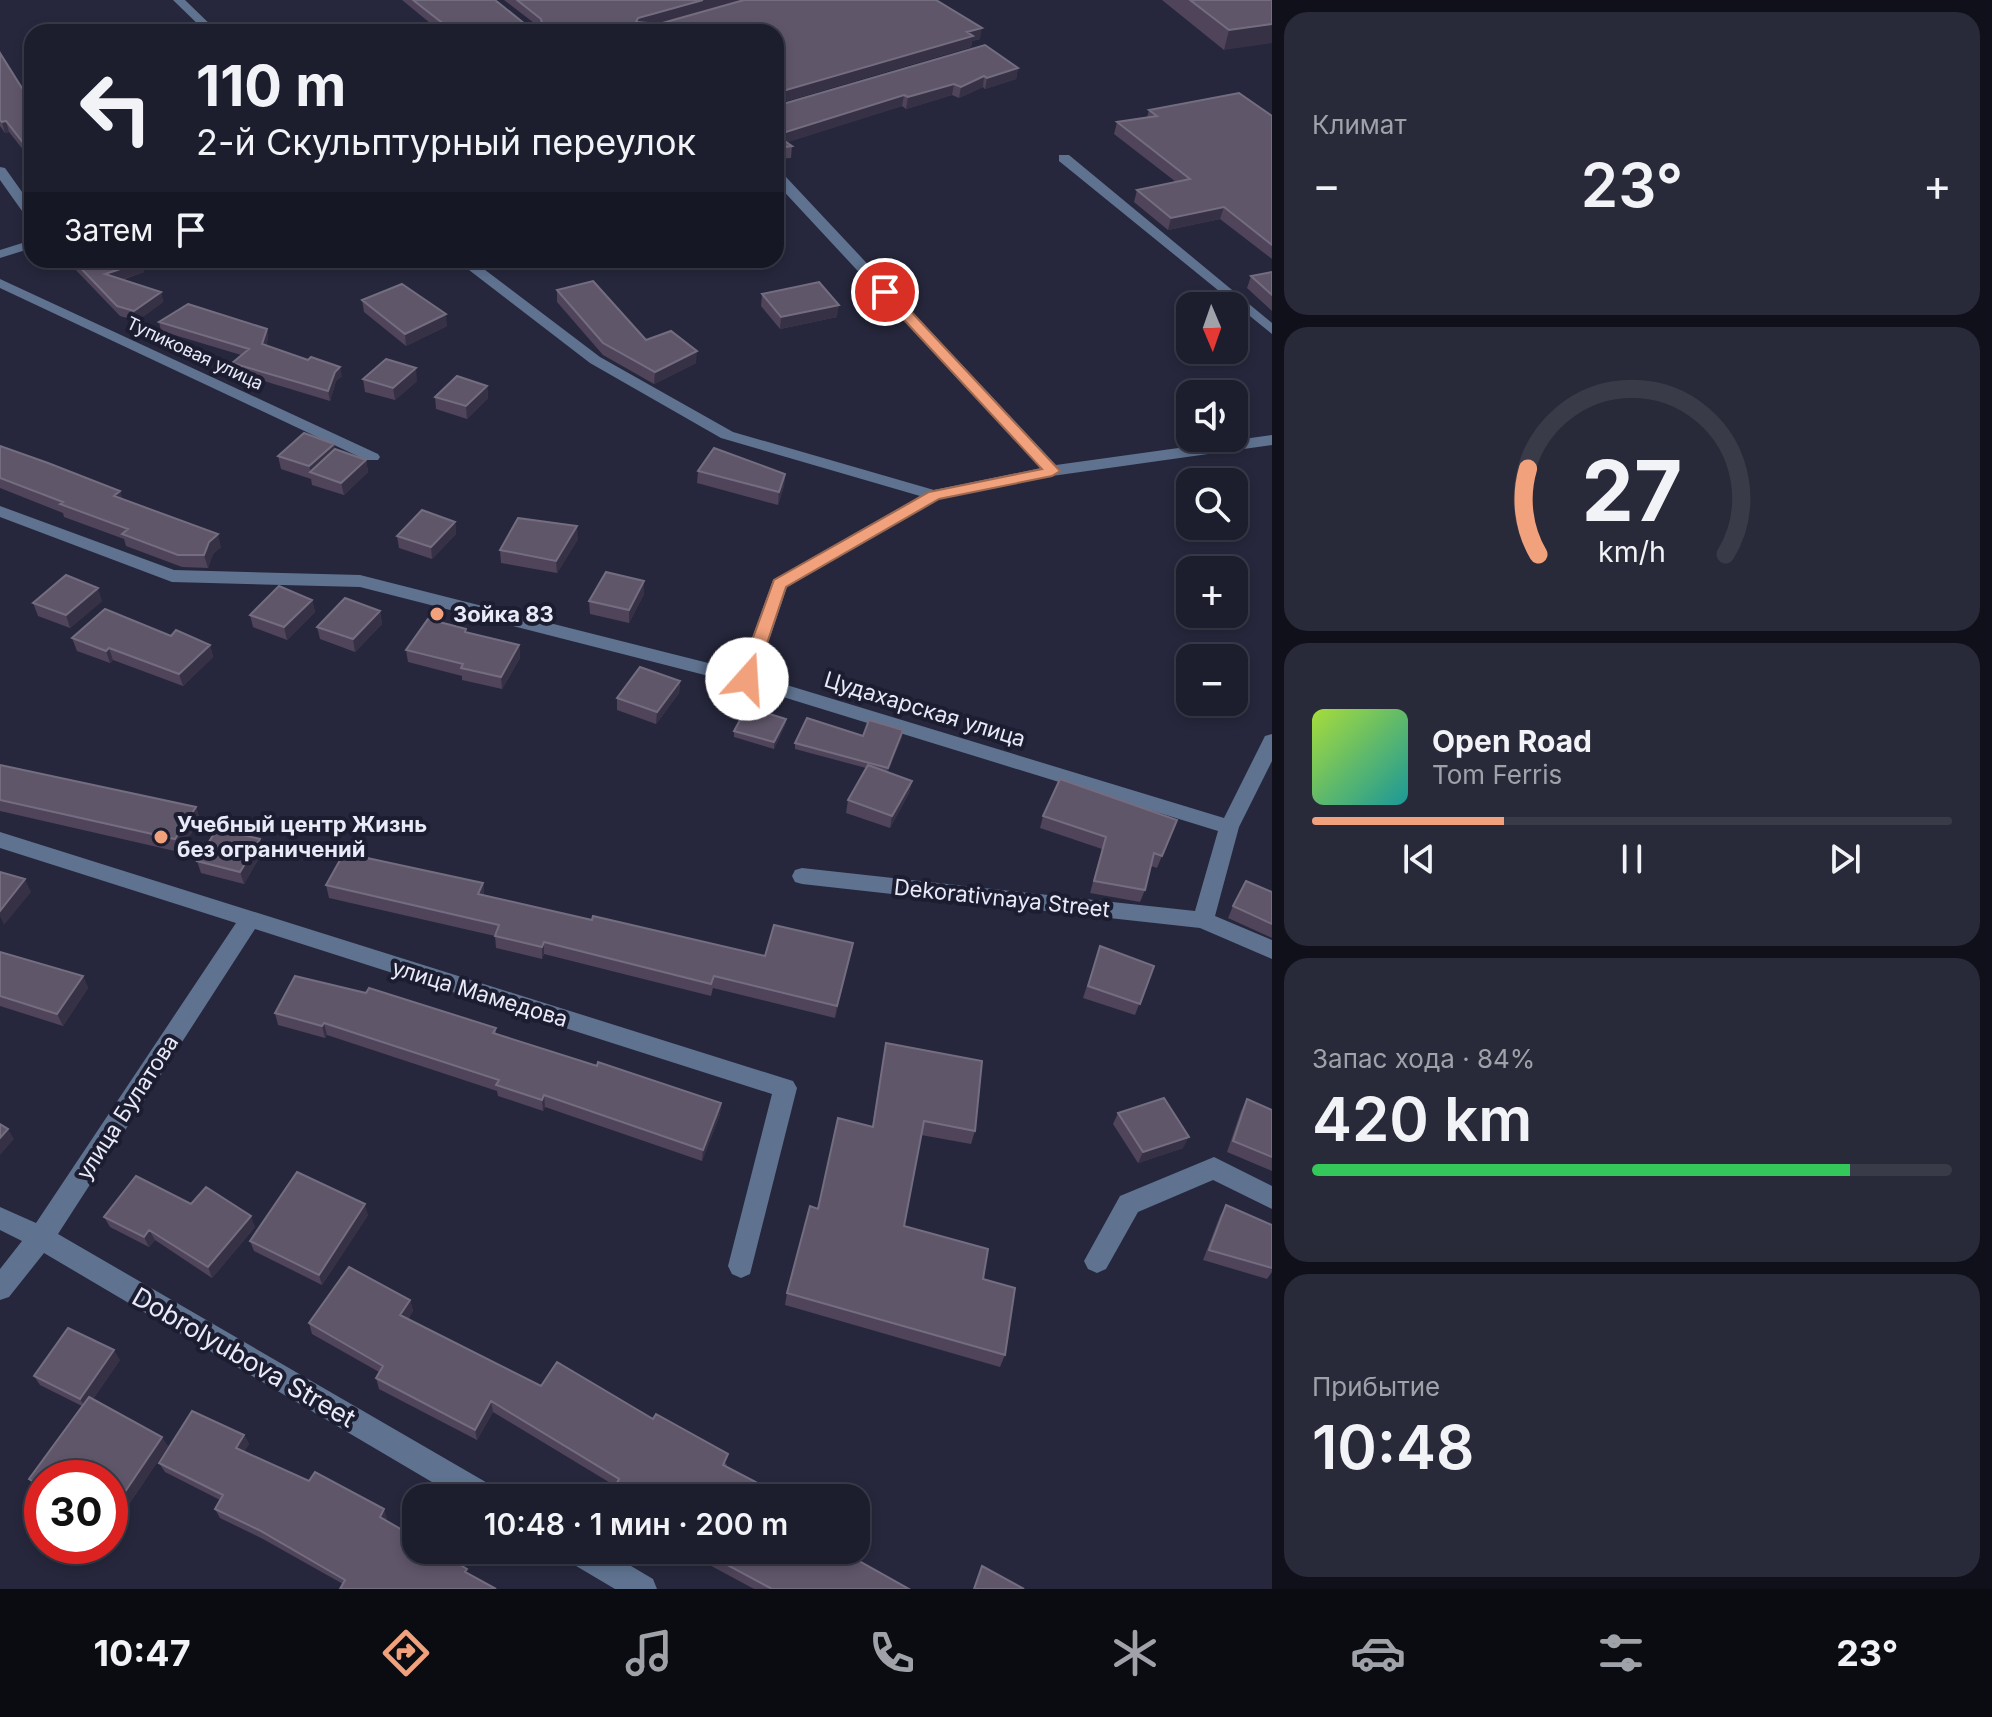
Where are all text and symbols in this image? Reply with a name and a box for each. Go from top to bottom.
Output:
text: 110 m [196,52,346,120]
icon: left [64,56,168,160]
text: Климат [1312,109,1407,140]
text: 2-й Скульптурный переулок [196,120,696,164]
text: 23° [1581,149,1683,221]
text: − [1312,158,1341,212]
text: + [1923,158,1952,212]
icon: arrive [169,208,213,252]
text: Затем [64,212,153,248]
pin [851,258,919,326]
icon: arrive [863,270,907,314]
north arrow [1176,292,1248,364]
map controls [1176,292,1248,716]
street label: Тупиковая улица [123,312,267,394]
button: sound [1176,380,1248,452]
text: 27 [1582,440,1682,541]
button: search [1176,468,1248,540]
text: km/h [1598,534,1666,569]
button: + [1176,556,1248,628]
place label: Зойка 83 [453,601,554,627]
marker: Зойка 83 [428,605,446,623]
position arrow [705,637,789,721]
button: − [1176,644,1248,716]
street label: Цудахарская улица [821,666,1029,752]
text: Open Road [1432,723,1592,759]
text: Tom Ferris [1432,759,1562,790]
place label: Учебный центр Жизнь без ограничений [177,811,427,862]
marker: Учебный центр Жизнь без ограничений [152,828,170,846]
icon: previous [1397,837,1441,881]
icon: pause [1610,837,1654,881]
icon: next [1823,837,1867,881]
street label: Dekorativnaya Street [893,874,1111,922]
street label: улица Мамедова [389,954,571,1032]
street label: улица Булатова [71,1030,183,1184]
text: Запас хода · 84% [1312,1043,1535,1074]
text: 420 km [1312,1083,1532,1155]
street label: Dobrolyubova Street [127,1280,361,1434]
text: Прибытие [1312,1371,1440,1402]
text: 10:48 [1312,1411,1474,1483]
speed limit sign: 30 [24,1460,128,1564]
text: 10:48 · 1 мин · 200 m [484,1506,788,1542]
icon: directions [378,1625,434,1681]
icon: music [621,1625,677,1681]
icon: phone [864,1625,920,1681]
icon: climate [1107,1625,1163,1681]
icon: car [1350,1625,1406,1681]
icon: filters [1593,1625,1649,1681]
text: 10:47 [94,1631,191,1675]
text: 23° [1836,1631,1898,1675]

